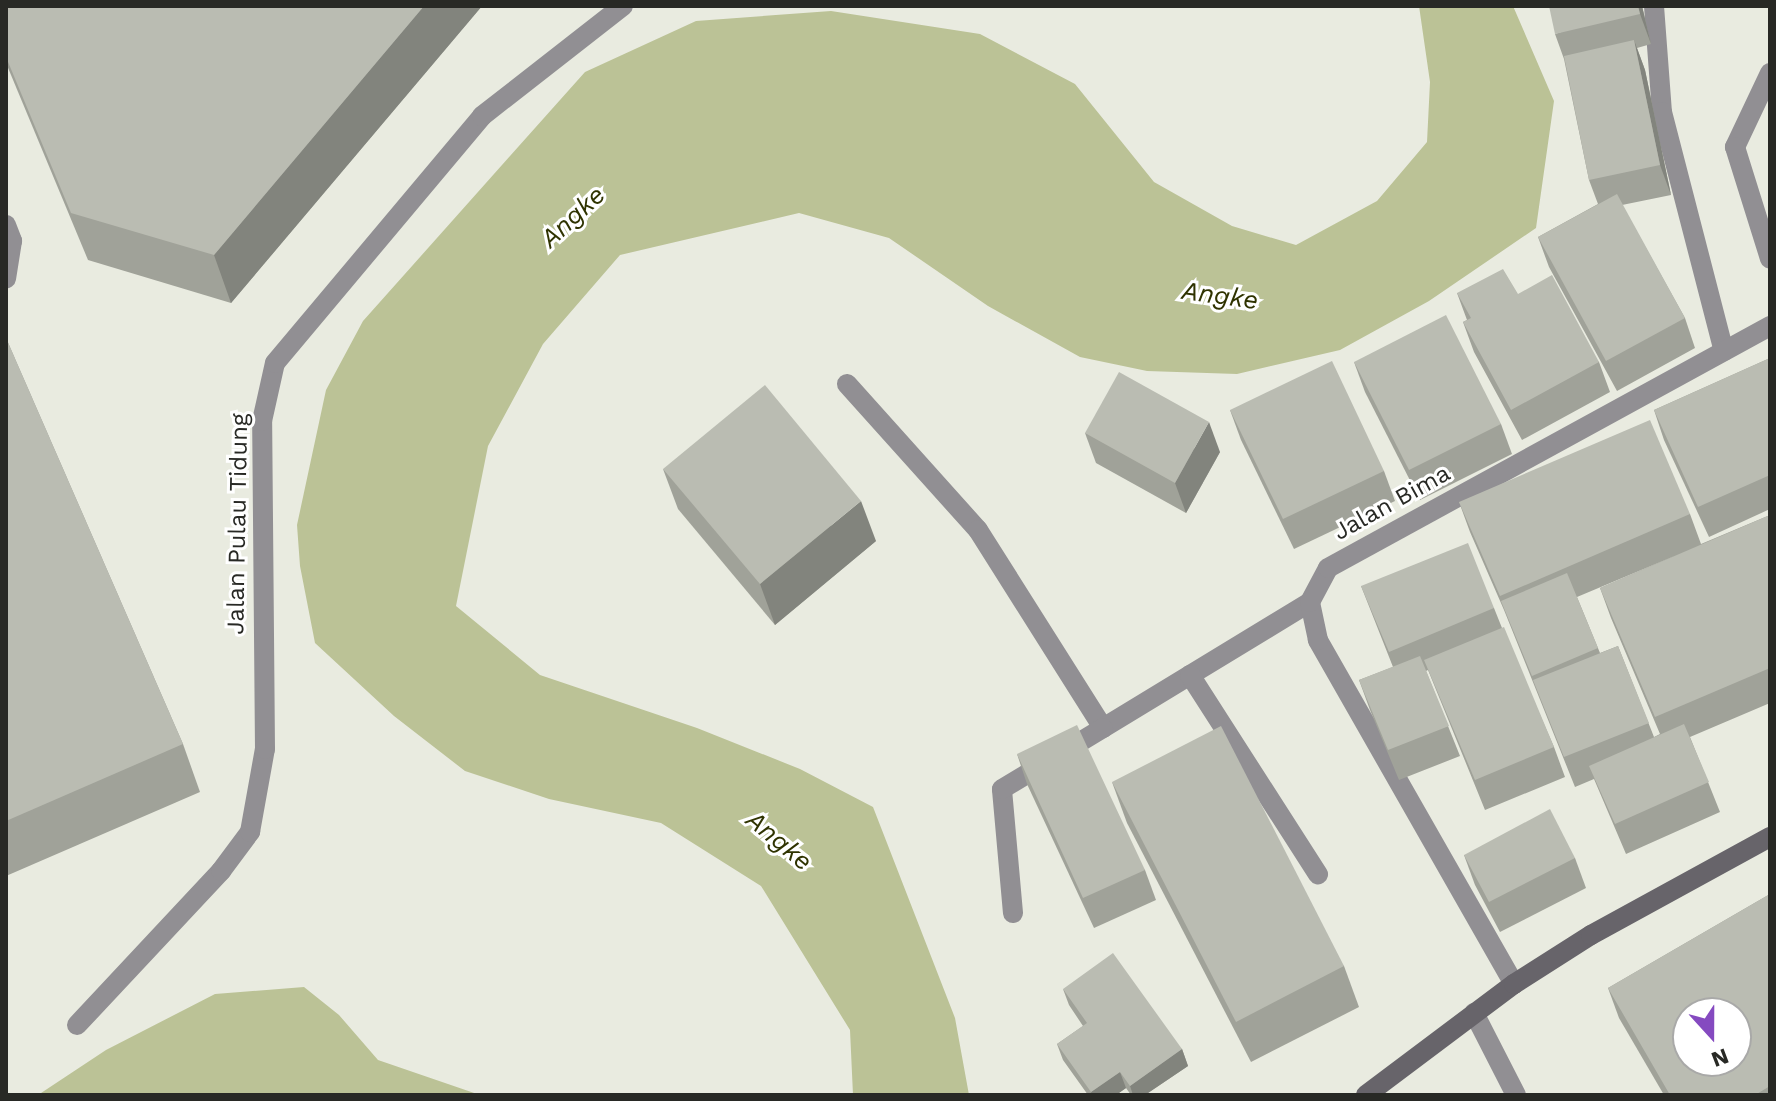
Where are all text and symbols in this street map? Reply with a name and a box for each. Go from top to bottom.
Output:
water label: Angke [534,179,612,255]
water label: Angke [1180,275,1260,317]
street label: Jalan Pulau Tidung [222,413,254,635]
street label: Jalan Bima [1329,459,1455,547]
water label: Angke [740,804,818,878]
north arrow [1672,997,1752,1077]
text: N [1708,1043,1732,1073]

